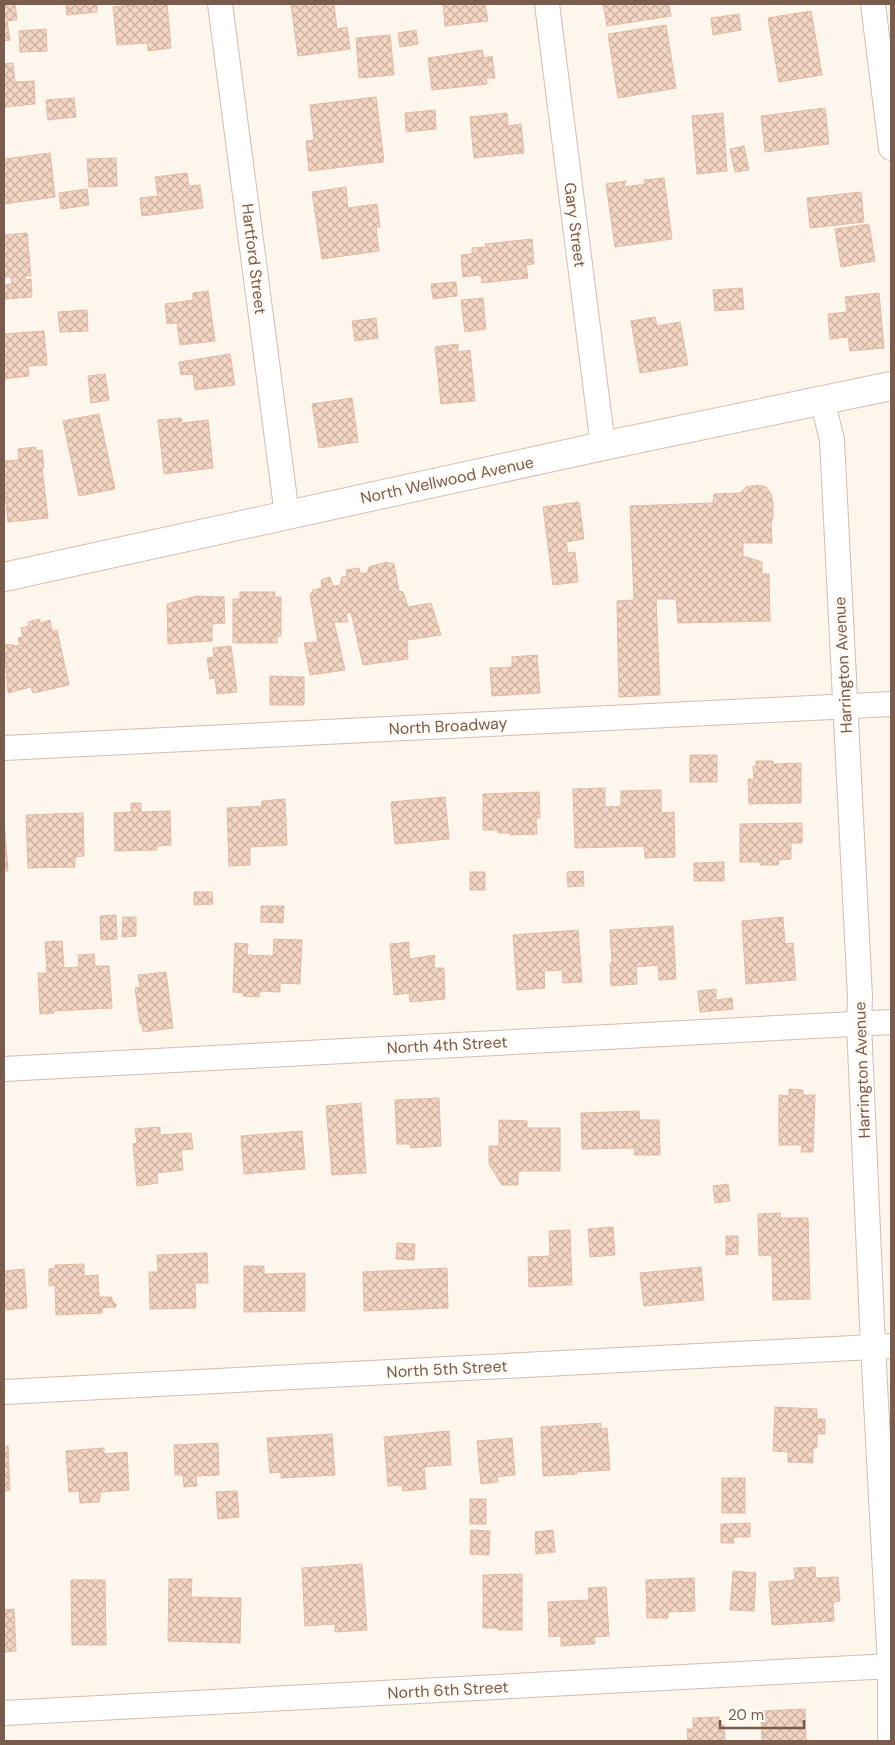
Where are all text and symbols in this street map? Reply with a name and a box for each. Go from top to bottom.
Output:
street label: Gary Street [559,181,591,269]
street label: Hartford Street [237,202,271,316]
street label: North Wellwood Avenue [358,451,536,509]
street label: Harrington Avenue [829,596,857,734]
street label: North Broadway [388,712,508,740]
street label: Harrington Avenue [849,1001,875,1139]
street label: North 4th Street [386,1031,508,1059]
street label: North 5th Street [386,1355,508,1383]
street label: North 6th Street [387,1676,509,1704]
scale bar [720,1698,804,1730]
text: 20 m [728,1705,764,1725]

